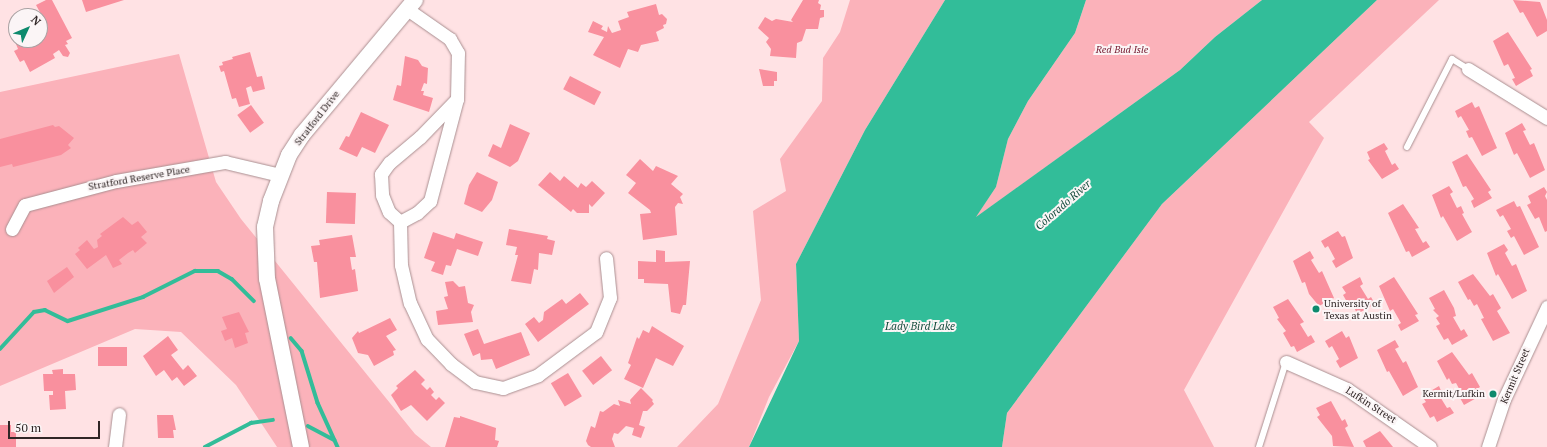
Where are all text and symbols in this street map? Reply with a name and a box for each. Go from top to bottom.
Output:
north arrow [8,8,48,48]
text: N [28,12,44,28]
park label: Red Bud Isle [1096,44,1148,56]
street label: Stratford Drive [292,88,342,148]
street label: Stratford Reserve Place [87,163,191,193]
water label: Colorado River [1033,177,1093,233]
place label: University of Texas at Austin [1324,297,1392,320]
marker: University of Texas at Austin [1311,304,1321,314]
water label: Lady Bird Lake [885,319,955,333]
street label: Kermit Street [1498,346,1532,406]
street label: Lufkin Street [1343,384,1399,426]
place label: Kermit/Lufkin [1423,388,1485,400]
marker: Kermit/Lufkin [1488,389,1498,399]
scale bar [10,413,102,439]
text: 50 m [15,420,41,435]

